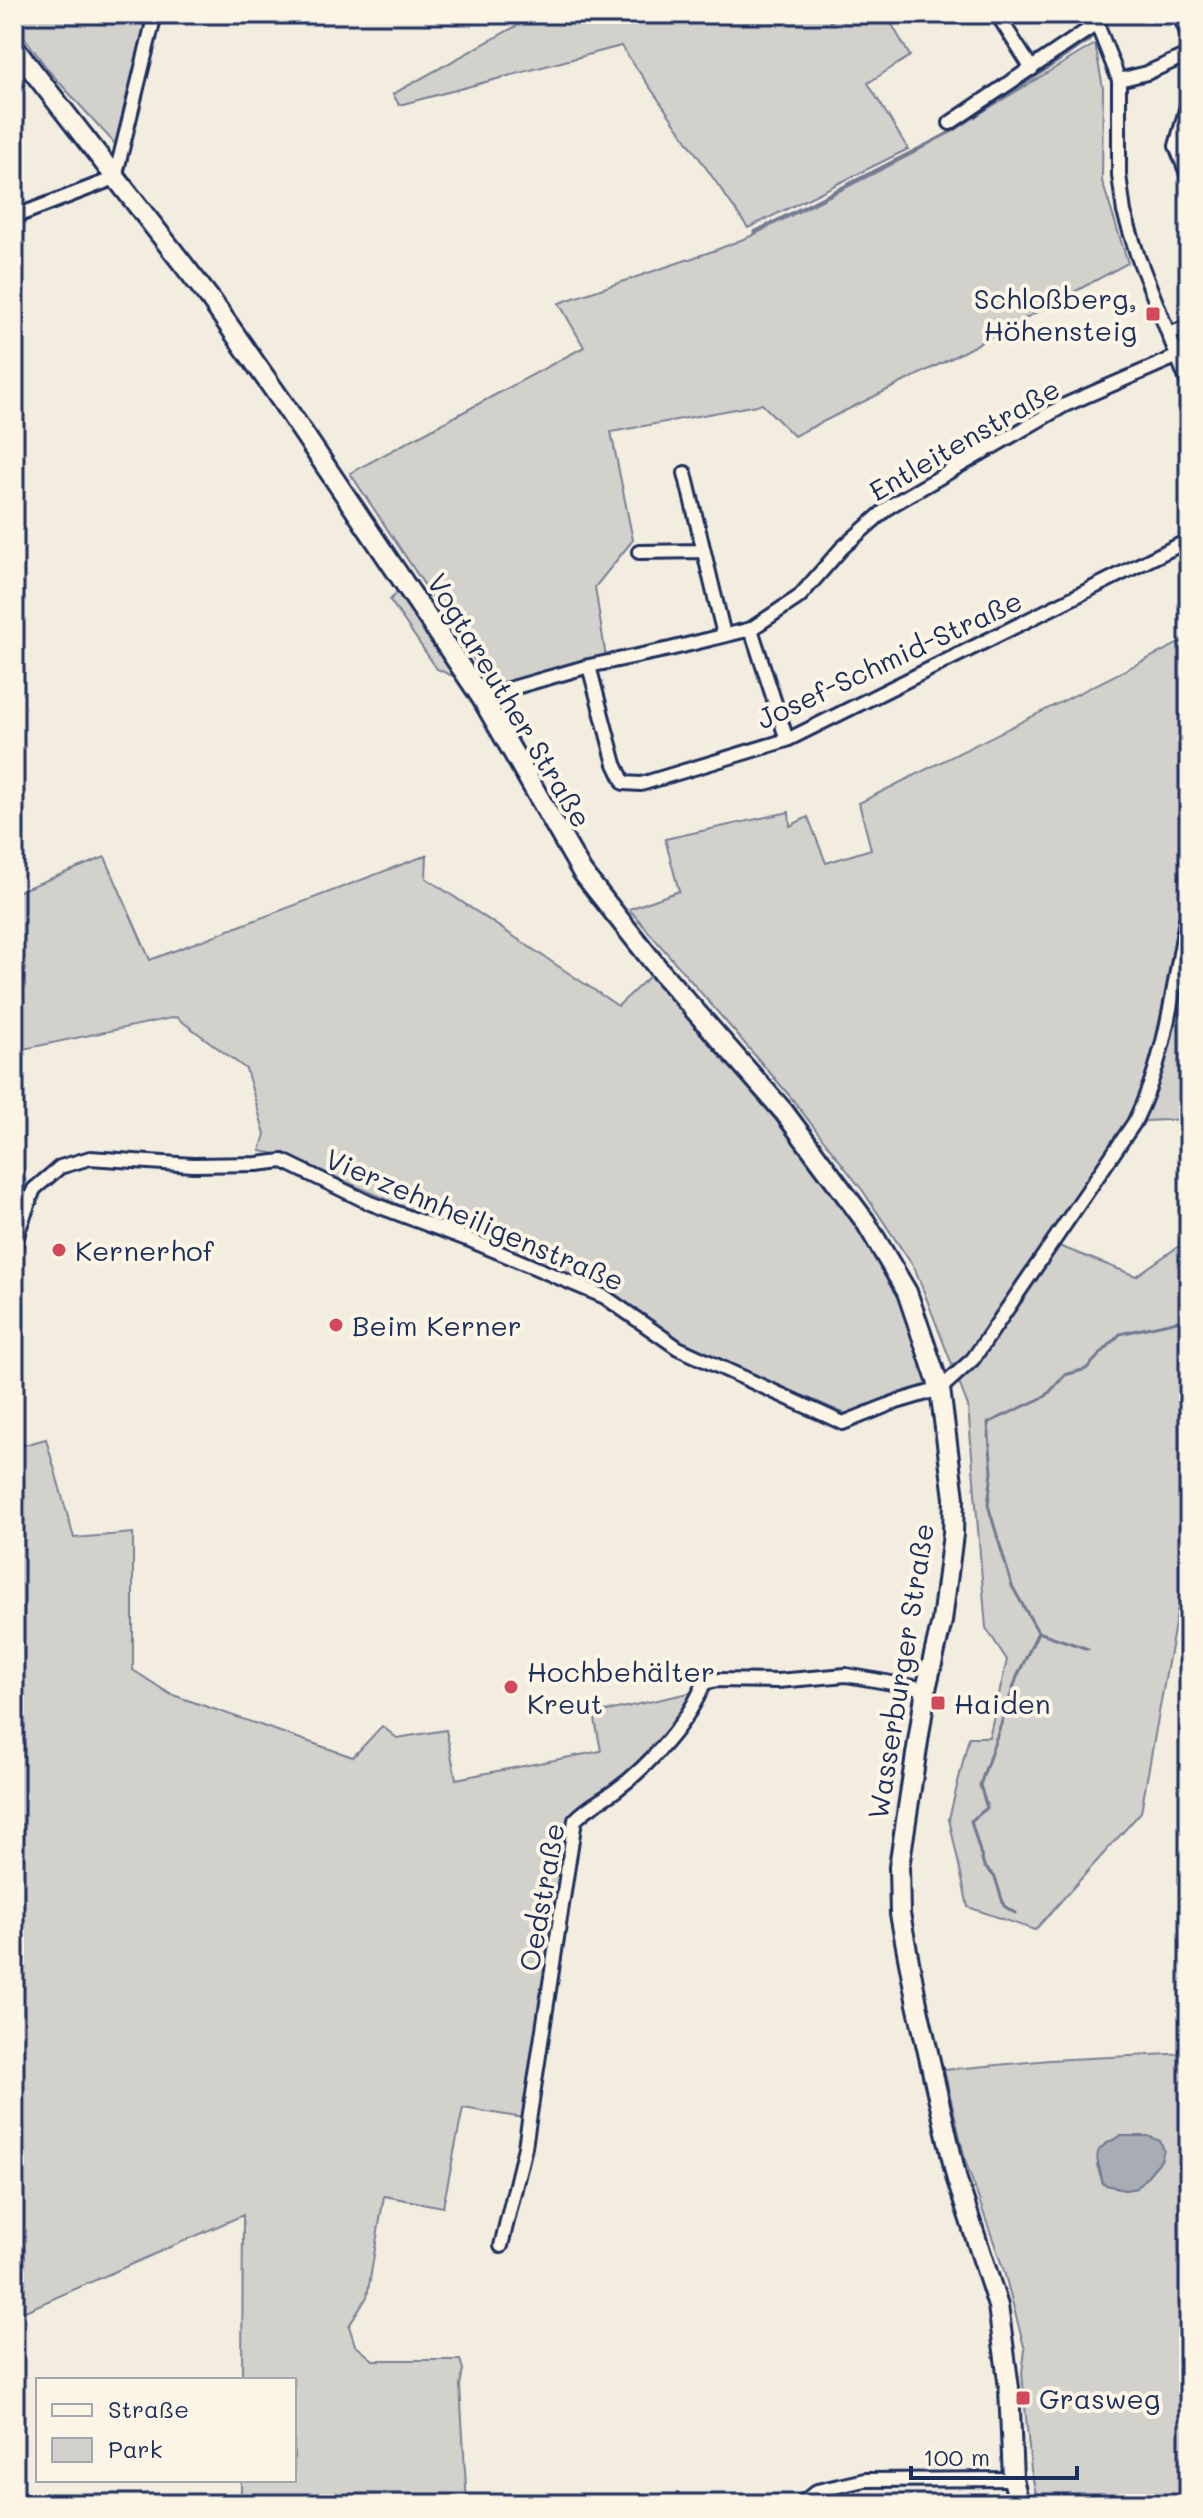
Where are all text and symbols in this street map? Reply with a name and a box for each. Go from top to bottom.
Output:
place label: Schloßberg, Höhensteig [974,280,1137,348]
marker: Schloßberg, Höhensteig [1144,305,1162,323]
street label: Entleitenstraße [862,370,1066,508]
street label: Vogtareuther Straße [420,566,600,834]
street label: Josef-Schmid-Straße [751,582,1027,736]
street label: Vierzehnheiligenstraße [320,1140,630,1298]
place label: Kernerhof [75,1232,215,1268]
marker: Kernerhof [50,1241,68,1259]
place label: Beim Kerner [352,1307,522,1343]
marker: Beim Kerner [327,1316,345,1334]
street label: Wasserburger Straße [859,1520,941,1822]
place label: Hochbehälter Kreut [527,1653,715,1721]
marker: Hochbehälter Kreut [502,1678,520,1696]
place label: Haiden [954,1685,1051,1721]
marker: Haiden [929,1694,947,1712]
street label: Oedstraße [510,1820,572,1974]
legend [36,2378,296,2482]
place label: Grasweg [1039,2380,1160,2416]
marker: Grasweg [1014,2389,1032,2407]
text: Straße [108,2393,189,2424]
scale bar [911,2430,1077,2480]
text: Park [108,2433,162,2464]
text: 100 m [923,2441,990,2472]

